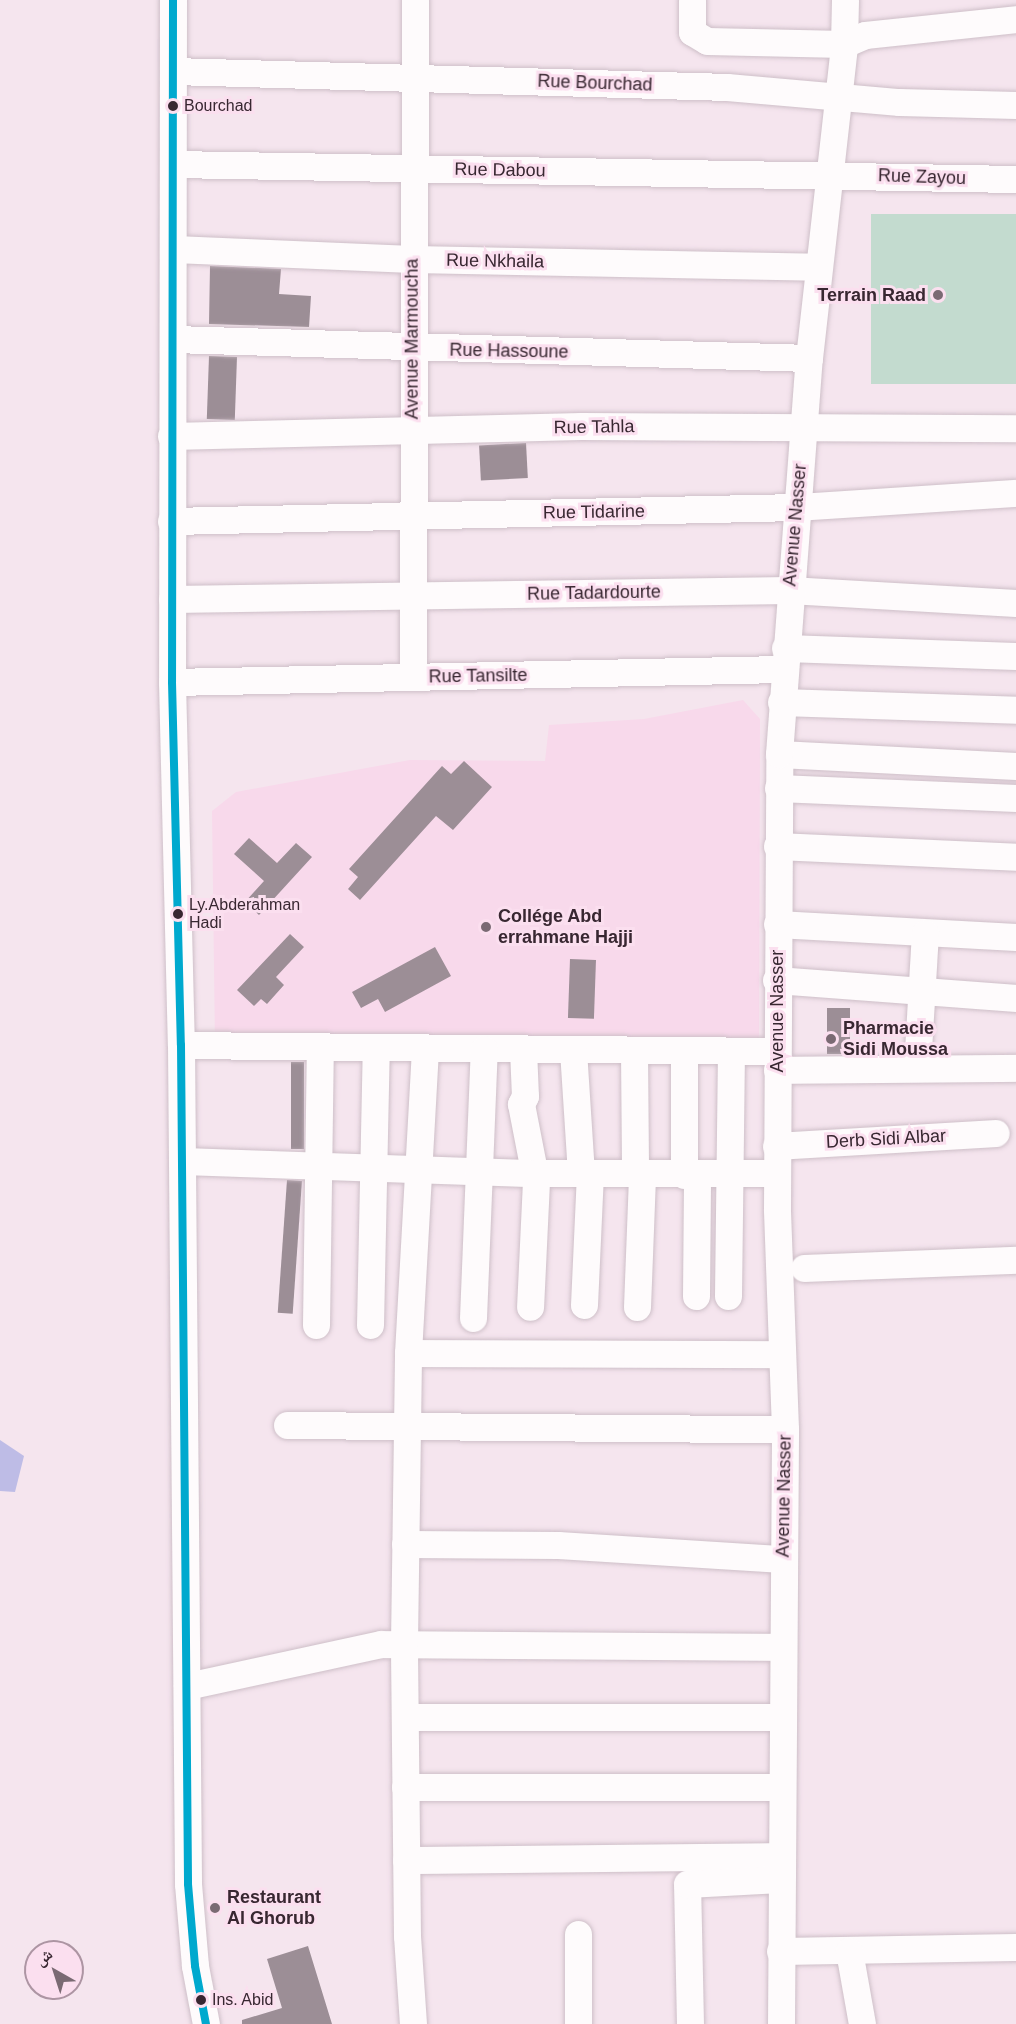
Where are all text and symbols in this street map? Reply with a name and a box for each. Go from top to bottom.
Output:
street label: Rue Bourchad [537,70,653,96]
place label: Bourchad [184,96,252,116]
marker: Bourchad [167,100,179,112]
street label: Rue Dabou [454,158,546,182]
street label: Rue Zayou [878,165,966,189]
street label: Rue Nkhaila [446,249,544,273]
street label: Avenue Marmoucha [401,259,423,419]
place label: Terrain Raad [817,284,926,306]
marker: Terrain Raad [931,288,945,302]
street label: Rue Hassoune [449,339,569,363]
street label: Rue Tahla [553,415,635,439]
street label: Avenue Nasser [779,463,811,587]
street label: Rue Tidarine [543,500,645,524]
street label: Rue Tadardourte [527,581,661,605]
street label: Rue Tansilte [428,664,528,688]
place label: Ly.Abderahman Hadi [189,895,300,933]
place label: Collége Abd errahmane Hajji [498,906,633,948]
marker: Ly.Abderahman Hadi [172,908,184,920]
marker: Collége Abd errahmane Hajji [479,920,493,934]
street label: Avenue Nasser [766,950,788,1072]
place label: Pharmacie Sidi Moussa [843,1018,948,1060]
marker: Pharmacie Sidi Moussa [824,1032,838,1046]
street label: Derb Sidi Albar [825,1125,947,1153]
street label: Avenue Nasser [772,1434,796,1558]
place label: Restaurant Al Ghorub [227,1887,321,1930]
marker: Restaurant Al Ghorub [208,1901,222,1915]
north arrow [24,1940,84,2000]
text: ش [32,1945,56,1969]
place label: Ins. Abid [212,1990,274,2010]
marker: Ins. Abid [195,1994,207,2006]

